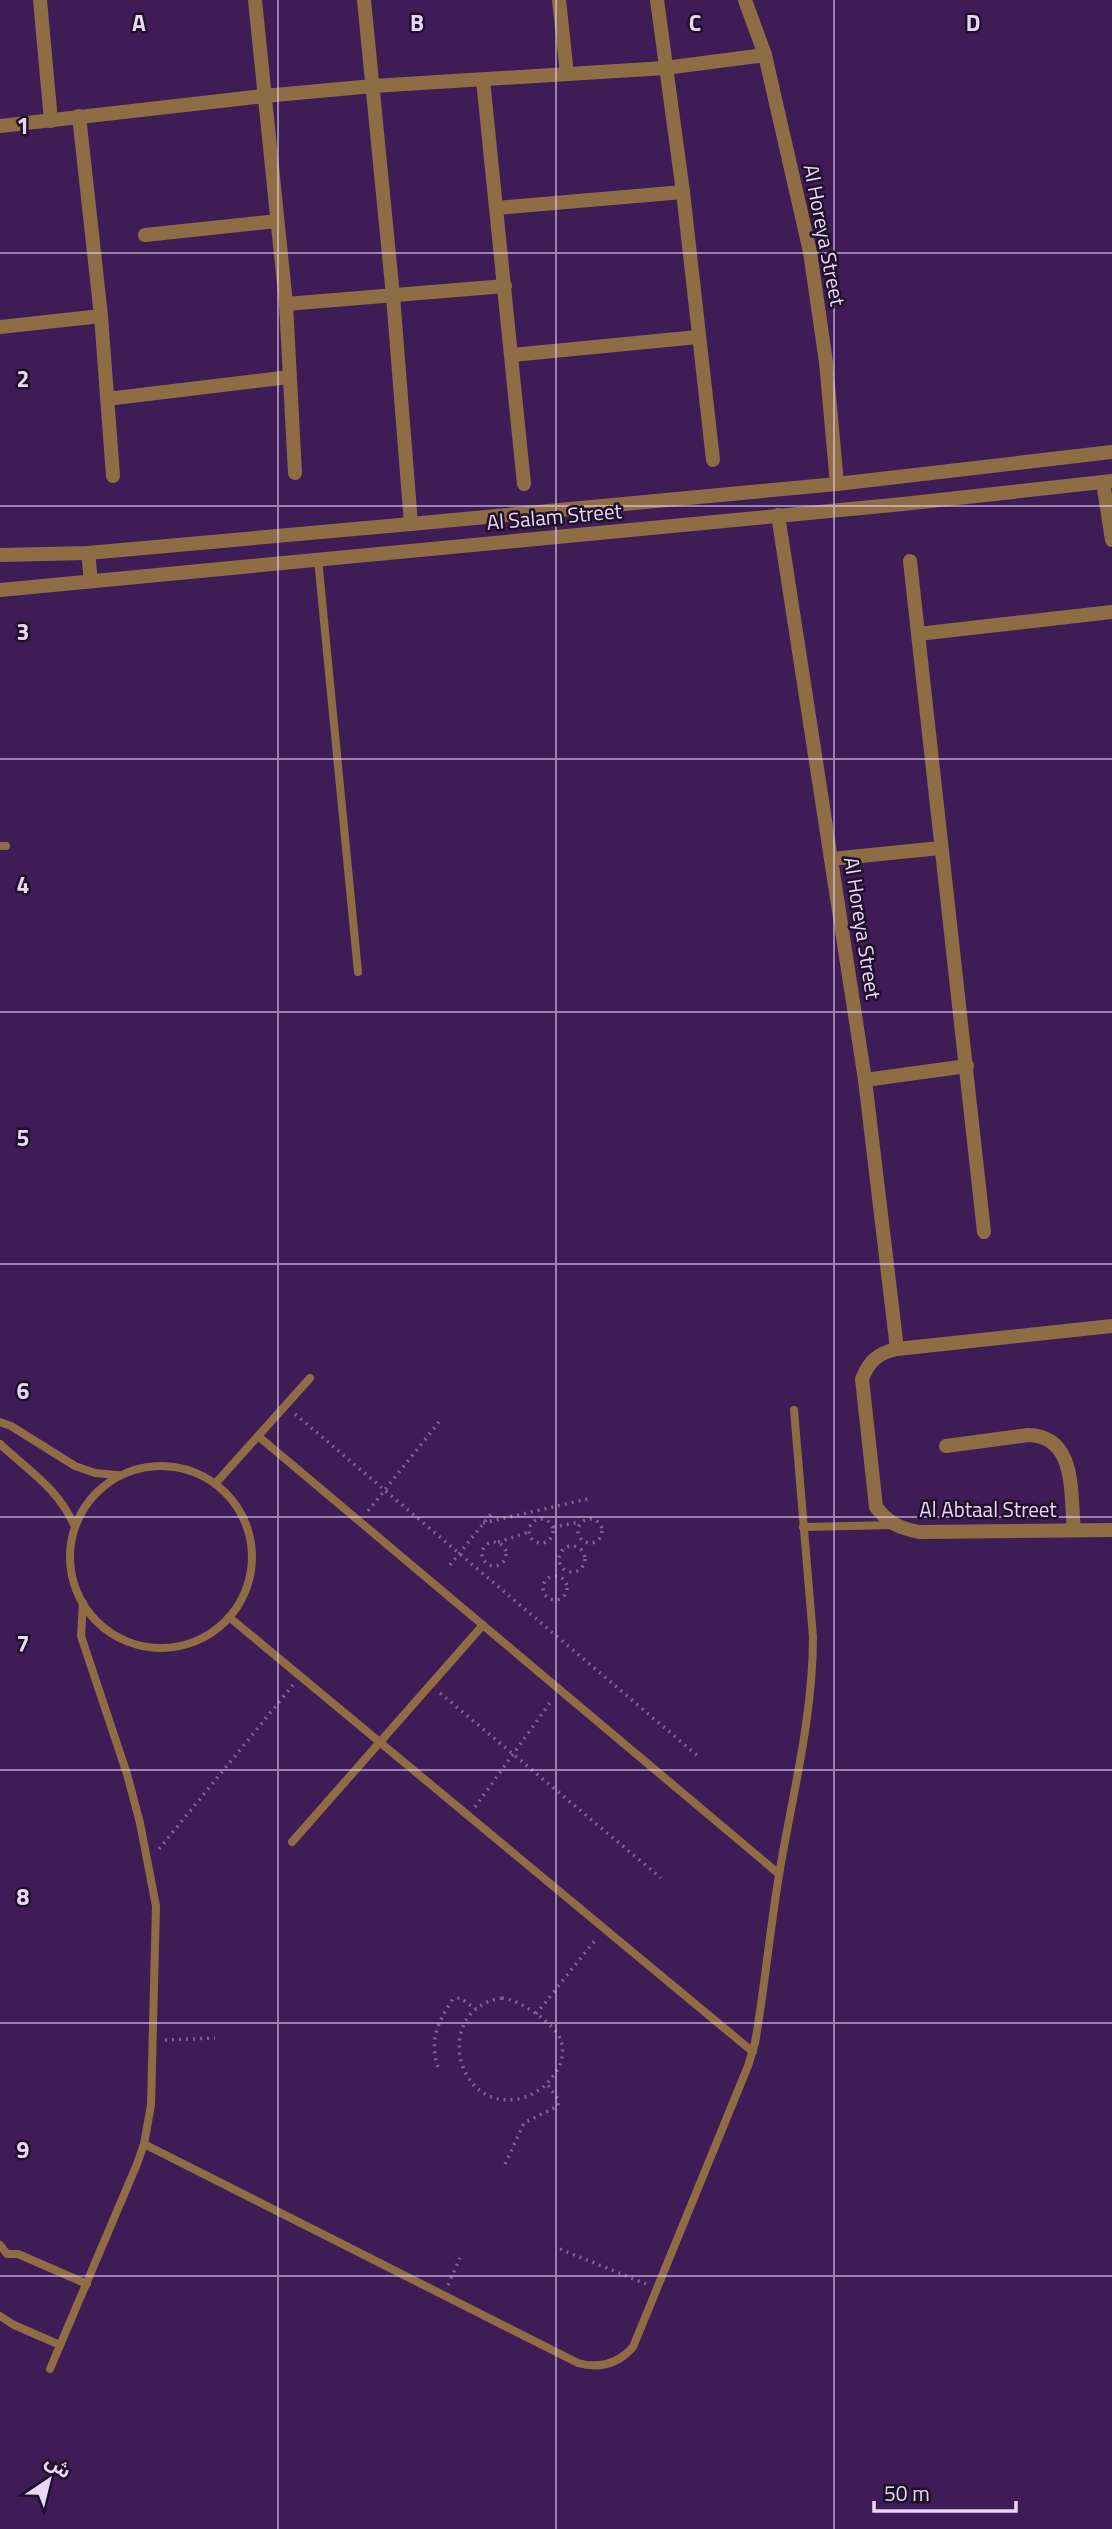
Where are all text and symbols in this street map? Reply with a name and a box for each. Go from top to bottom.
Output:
text: A [132,5,146,40]
text: B [410,5,424,40]
text: C [689,5,701,40]
text: D [966,5,980,40]
text: 1 [17,108,29,143]
street label: Al Horeya Street [796,161,855,309]
text: 2 [17,361,29,396]
street label: Al Salam Street [485,494,624,538]
text: 3 [17,614,29,649]
street label: Al Horeya Street [836,854,890,1002]
text: 4 [17,867,29,902]
text: 5 [17,1120,29,1155]
text: 6 [17,1373,30,1408]
street label: Al Abtaal Street [919,1493,1057,1525]
text: 7 [17,1626,29,1661]
text: 8 [17,1879,30,1914]
text: 9 [17,2132,30,2167]
north arrow [14,2445,84,2515]
text: ش [40,2446,78,2485]
scale bar [874,2470,1016,2514]
text: 50 m [884,2477,930,2509]

